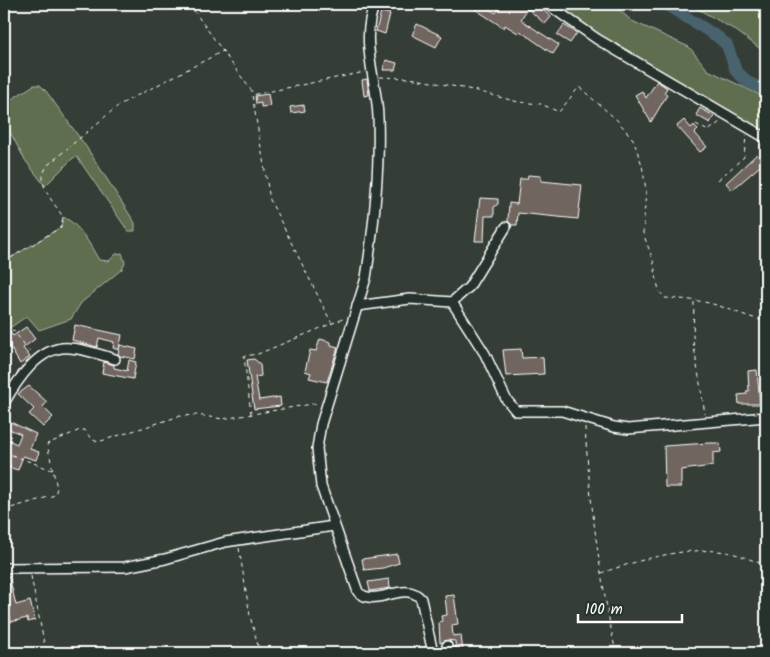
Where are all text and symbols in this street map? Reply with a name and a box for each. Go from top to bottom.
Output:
scale bar [578,592,681,624]
text: 100 m [585,598,623,622]

